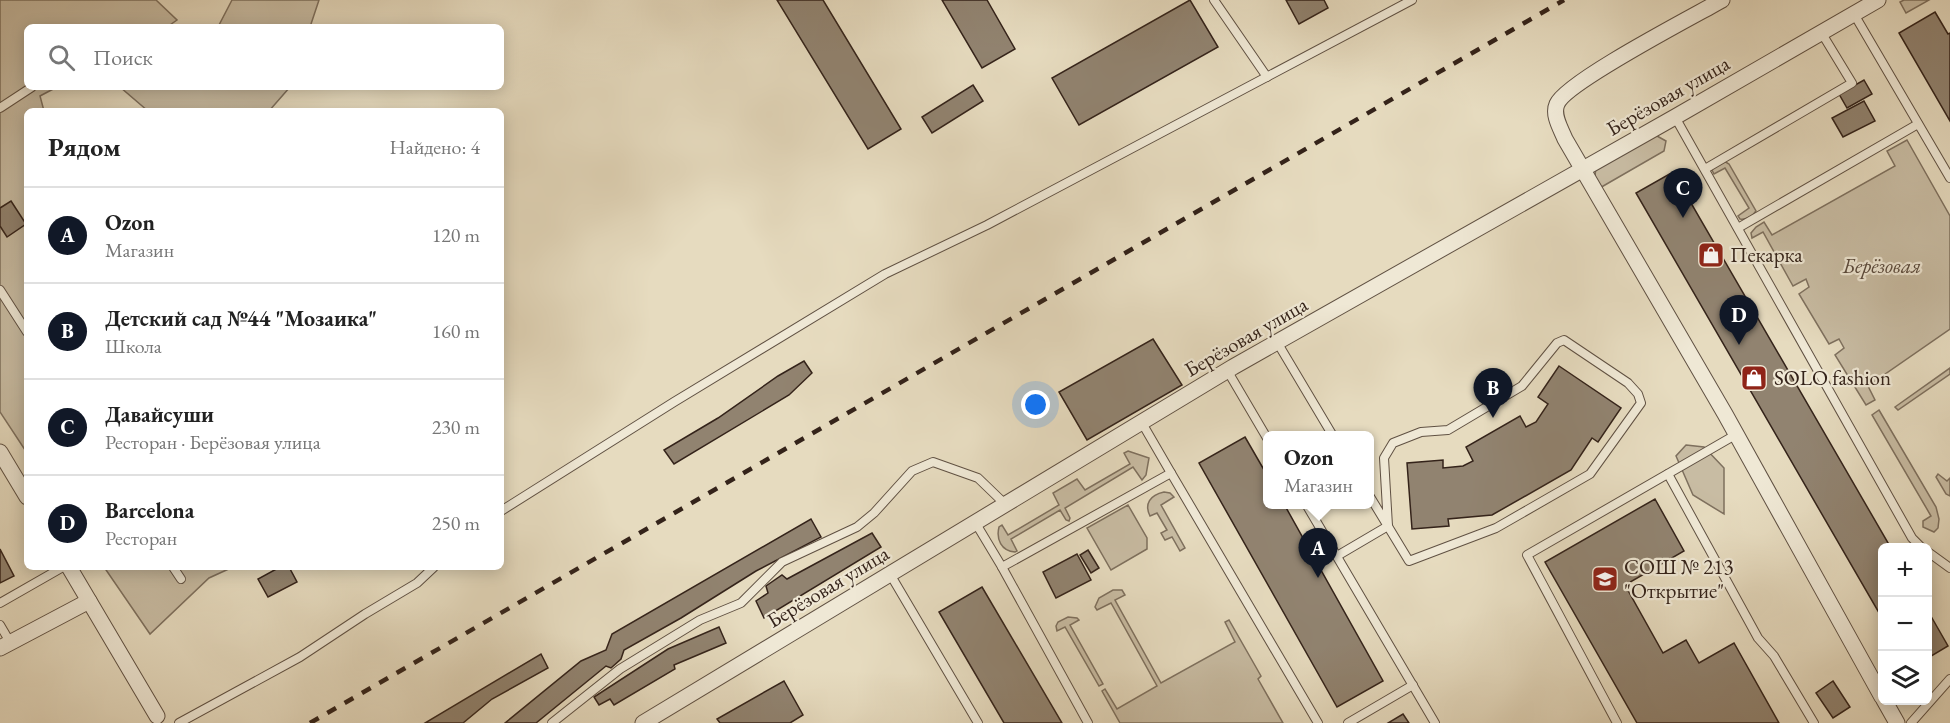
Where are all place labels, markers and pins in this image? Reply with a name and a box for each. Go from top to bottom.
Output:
pin: C [1664,168,1702,218]
shop icon: Пекарка [1696,240,1726,270]
place label: Пекарка [1730,241,1803,268]
pin: D [1720,296,1758,345]
shop icon: SOLO fashion [1739,363,1769,393]
place label: SOLO fashion [1774,364,1891,391]
pin: B [1474,368,1512,418]
pin: A [1298,528,1338,578]
place label: СОШ № 213 "Открытие" [1624,553,1734,604]
school or university icon: СОШ № 213 "Открытие" [1590,564,1620,594]

